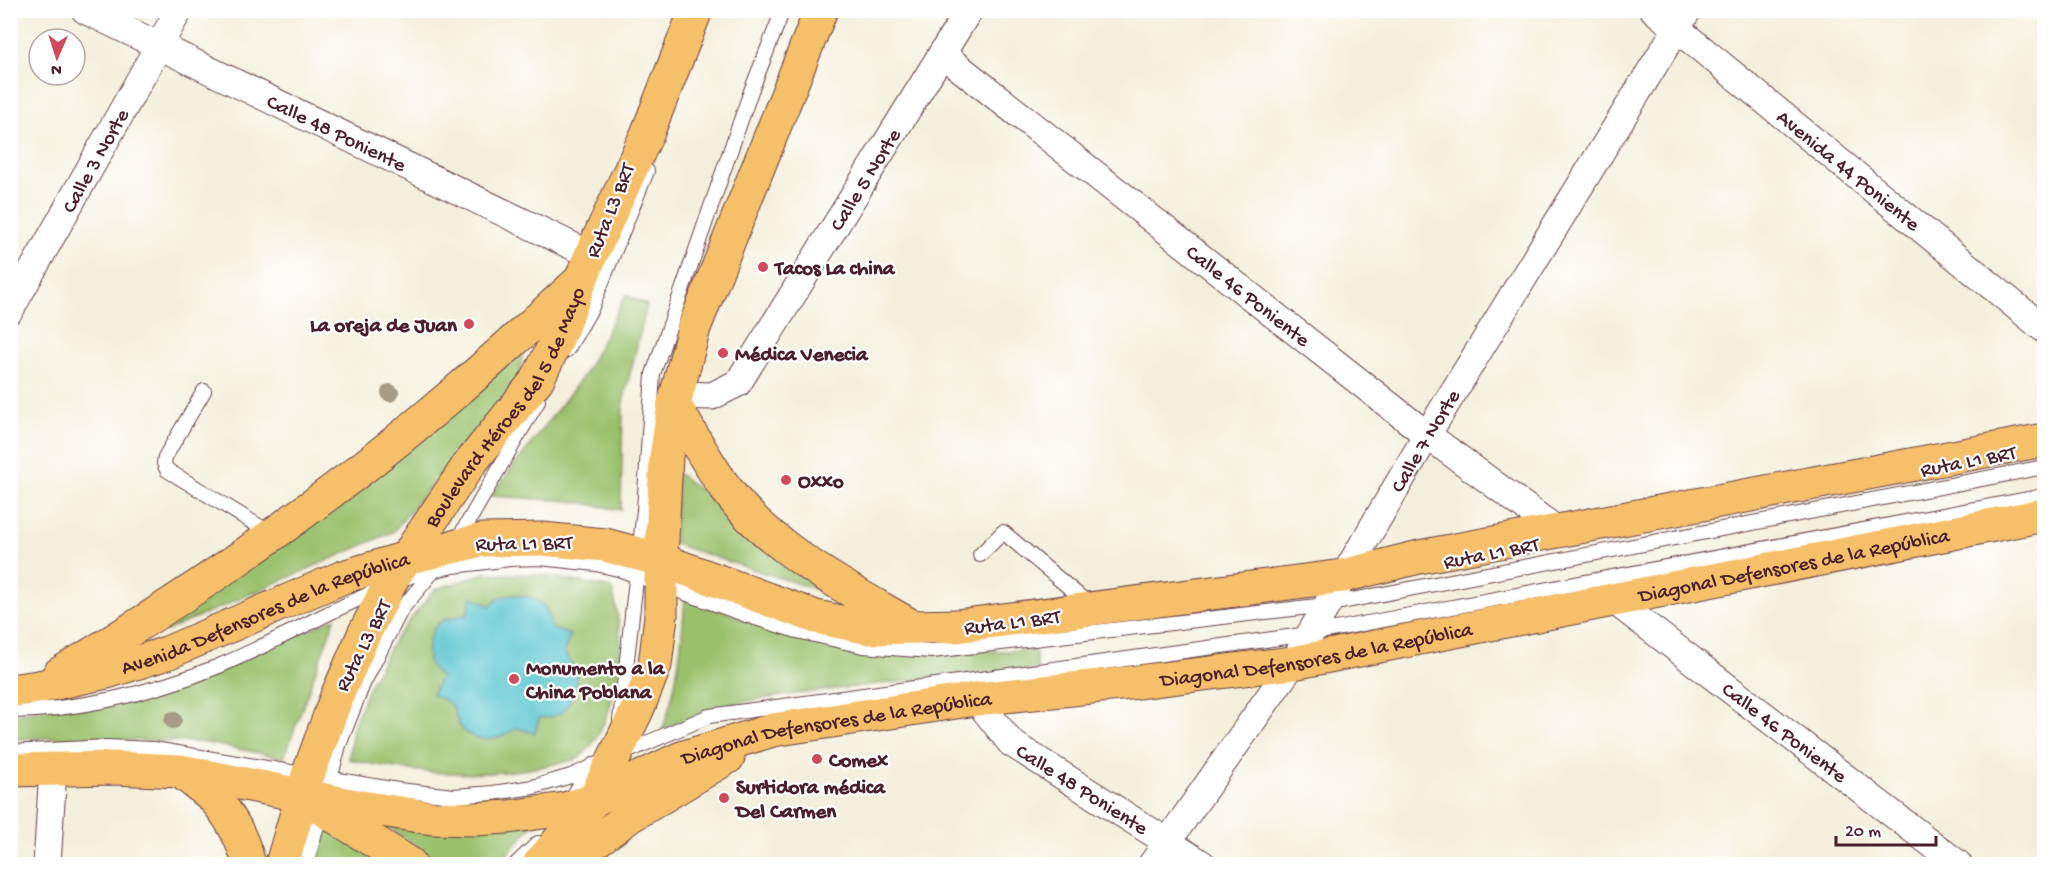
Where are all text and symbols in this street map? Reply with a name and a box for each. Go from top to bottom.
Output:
north arrow [27,27,87,87]
text: N [50,59,62,78]
street label: Calle 48 Poniente [262,91,410,180]
street label: Calle 3 Norte [58,104,137,218]
street label: Avenida 44 Poniente [1770,106,1925,239]
street label: Calle 5 Norte [826,124,909,237]
street label: Ruta L3 BRT [582,160,643,262]
street label: Calle 46 Poniente [1179,241,1315,355]
place label: Tacos La china [773,258,896,283]
marker: Tacos La china [756,260,770,274]
street label: Boulevard Héroes del 5 de Mayo [421,284,593,534]
place label: La oreja de Juan [310,315,458,340]
marker: La oreja de Juan [462,317,476,331]
place label: Médica Venecia [735,344,869,369]
marker: Médica Venecia [716,346,730,360]
street label: Calle 7 Norte [1387,385,1468,498]
street label: Ruta L1 BRT [1919,442,2020,485]
place label: Oxxo [798,471,844,496]
marker: Oxxo [779,473,793,487]
street label: Diagonal Defensores de la República [1635,525,1953,611]
street label: Ruta L1 BRT [475,532,574,559]
street label: Ruta L1 BRT [1442,534,1543,577]
street label: Avenida Defensores de la República [119,548,414,683]
street label: Ruta L3 BRT [331,596,399,697]
street label: Ruta L1 BRT [963,606,1063,643]
street label: Diagonal Defensores de la República [1157,619,1476,695]
place label: Monumento a la China Poblana [525,658,666,707]
marker: Monumento a la China Poblana [507,672,521,686]
street label: Calle 46 Poniente [1715,678,1851,791]
street label: Diagonal Defensores de la República [677,688,994,774]
street label: Calle 48 Poniente [1010,740,1153,843]
place label: Comex [828,750,889,775]
marker: Comex [810,752,824,766]
place label: Surtidora médica Del Carmen [734,777,886,826]
marker: Surtidora médica Del Carmen [717,791,731,805]
scale bar [1836,809,1936,847]
text: 20 m [1845,822,1881,843]

